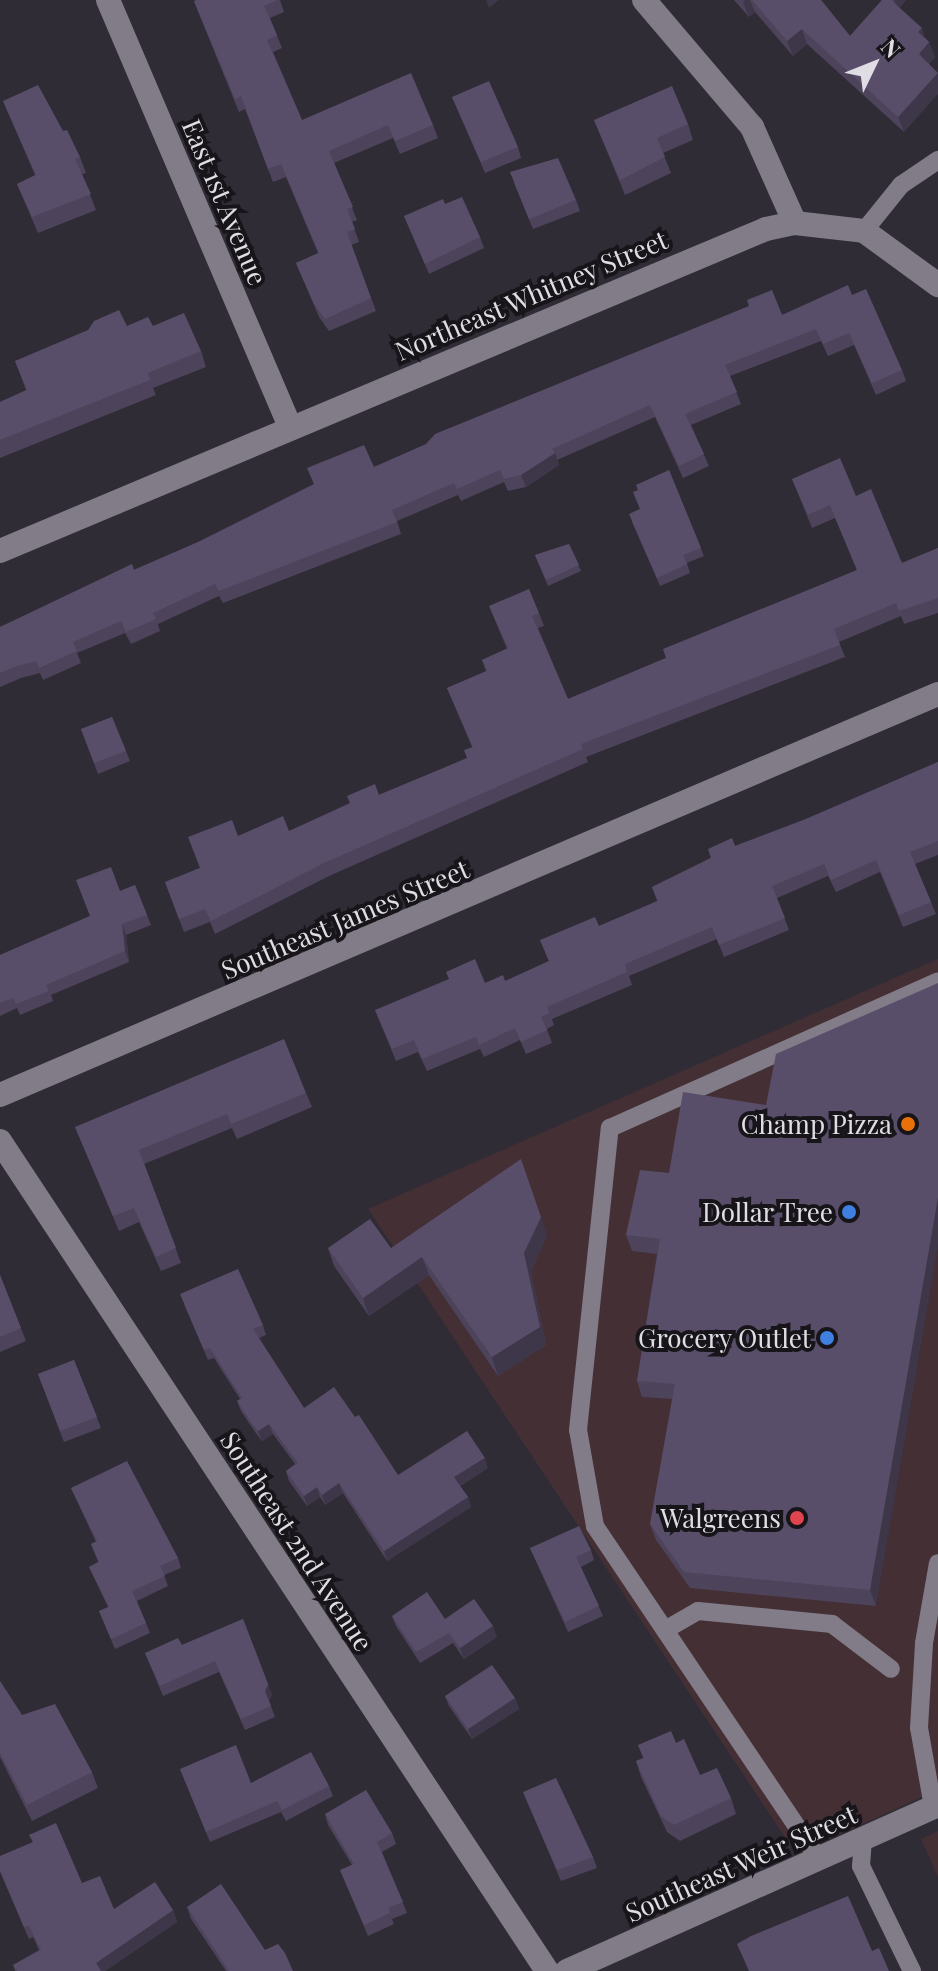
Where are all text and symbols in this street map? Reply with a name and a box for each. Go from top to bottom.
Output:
north arrow [834,24,914,104]
text: N [875,32,908,64]
street label: East 1st Avenue [176,114,274,290]
street label: Northeast Whitney Street [389,223,673,367]
street label: Southeast James Street [216,853,474,985]
place label: Champ Pizza [741,1108,892,1140]
marker: Champ Pizza [899,1115,917,1133]
place label: Dollar Tree [701,1196,833,1228]
marker: Dollar Tree [840,1203,858,1221]
place label: Grocery Outlet [637,1322,811,1354]
marker: Grocery Outlet [818,1329,836,1347]
street label: Southeast 2nd Avenue [214,1425,380,1657]
place label: Walgreens [660,1502,781,1534]
marker: Walgreens [788,1509,806,1527]
street label: Southeast Weir Street [620,1798,862,1928]

